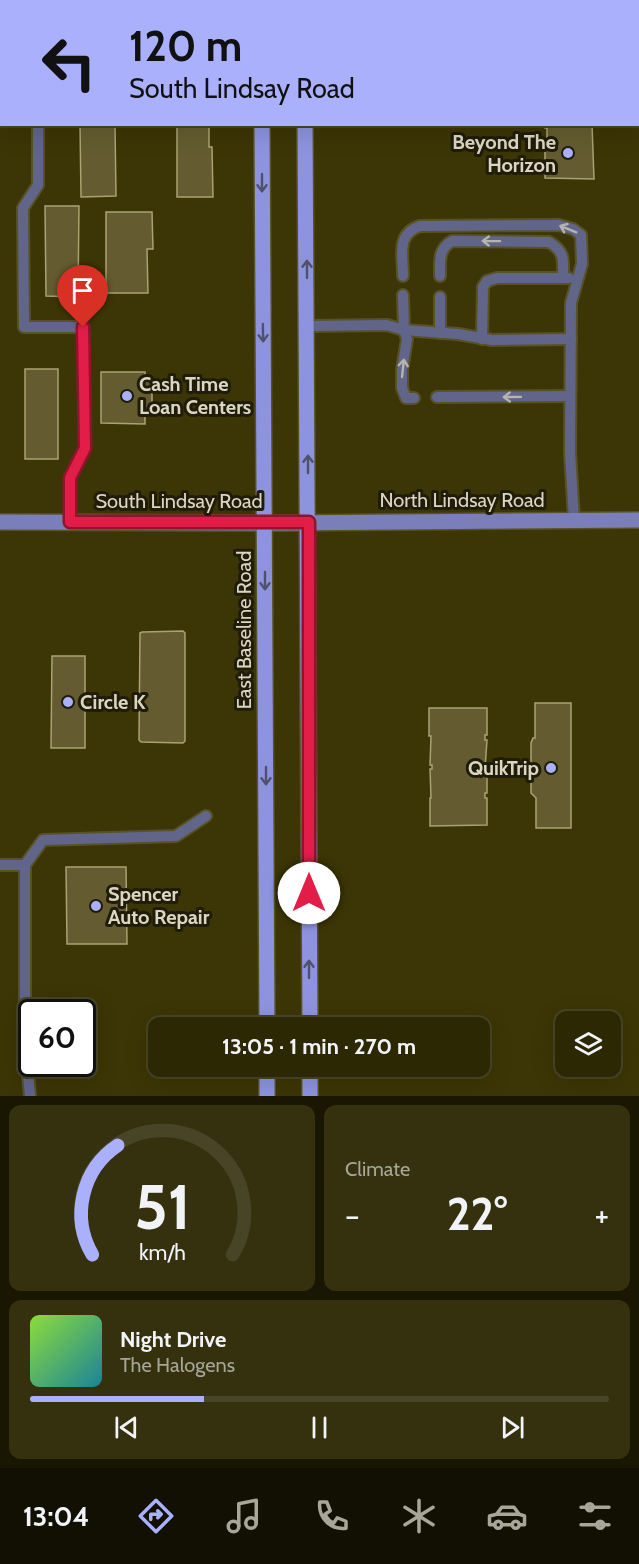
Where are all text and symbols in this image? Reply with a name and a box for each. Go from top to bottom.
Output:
text: 120 m [129,20,242,72]
icon: left [30,24,108,102]
text: South Lindsay Road [129,72,355,105]
place label: Beyond The Horizon [452,130,556,177]
marker: Beyond The Horizon [561,146,575,160]
one-way arrow [256,172,268,192]
one-way arrow [560,222,578,233]
one-way arrow [482,236,502,247]
one-way arrow [301,259,312,279]
pin [57,265,108,327]
icon: arrive [66,274,99,307]
one-way arrow [257,322,269,342]
one-way arrow [398,358,409,378]
place label: Cash Time Loan Centers [139,372,251,419]
marker: Cash Time Loan Centers [120,389,134,403]
one-way arrow [503,391,522,402]
one-way arrow [302,454,314,474]
street label: North Lindsay Road [379,488,545,512]
street label: South Lindsay Road [95,489,263,513]
street label: East Baseline Road [232,551,256,709]
one-way arrow [259,570,271,590]
place label: Circle K [80,690,146,714]
marker: Circle K [61,695,75,709]
place label: QuikTrip [468,756,539,780]
marker: QuikTrip [544,761,558,775]
one-way arrow [260,765,272,785]
position arrow [277,861,341,925]
place label: Spencer Auto Repair [108,882,210,929]
marker: Spencer Auto Repair [89,899,103,913]
one-way arrow [303,960,315,980]
speed limit sign: 60 [18,999,96,1077]
map controls [555,1011,621,1077]
button: layers [555,1011,621,1077]
text: 13:05 · 1 min · 270 m [222,1033,416,1060]
text: Climate [345,1157,410,1181]
text: 51 [134,1169,190,1245]
text: 22° [447,1187,507,1241]
text: − [345,1195,360,1235]
text: + [594,1195,609,1235]
text: km/h [139,1239,185,1265]
text: Night Drive [120,1326,226,1353]
text: The Halogens [120,1353,235,1377]
icon: previous [110,1411,143,1444]
icon: pause [303,1411,336,1444]
icon: next [496,1411,529,1444]
icon: directions [135,1495,177,1537]
icon: music [223,1495,265,1537]
icon: phone [311,1495,353,1537]
icon: climate [398,1495,440,1537]
icon: car [486,1495,528,1537]
icon: filters [574,1495,616,1537]
text: 13:04 [23,1500,89,1533]

